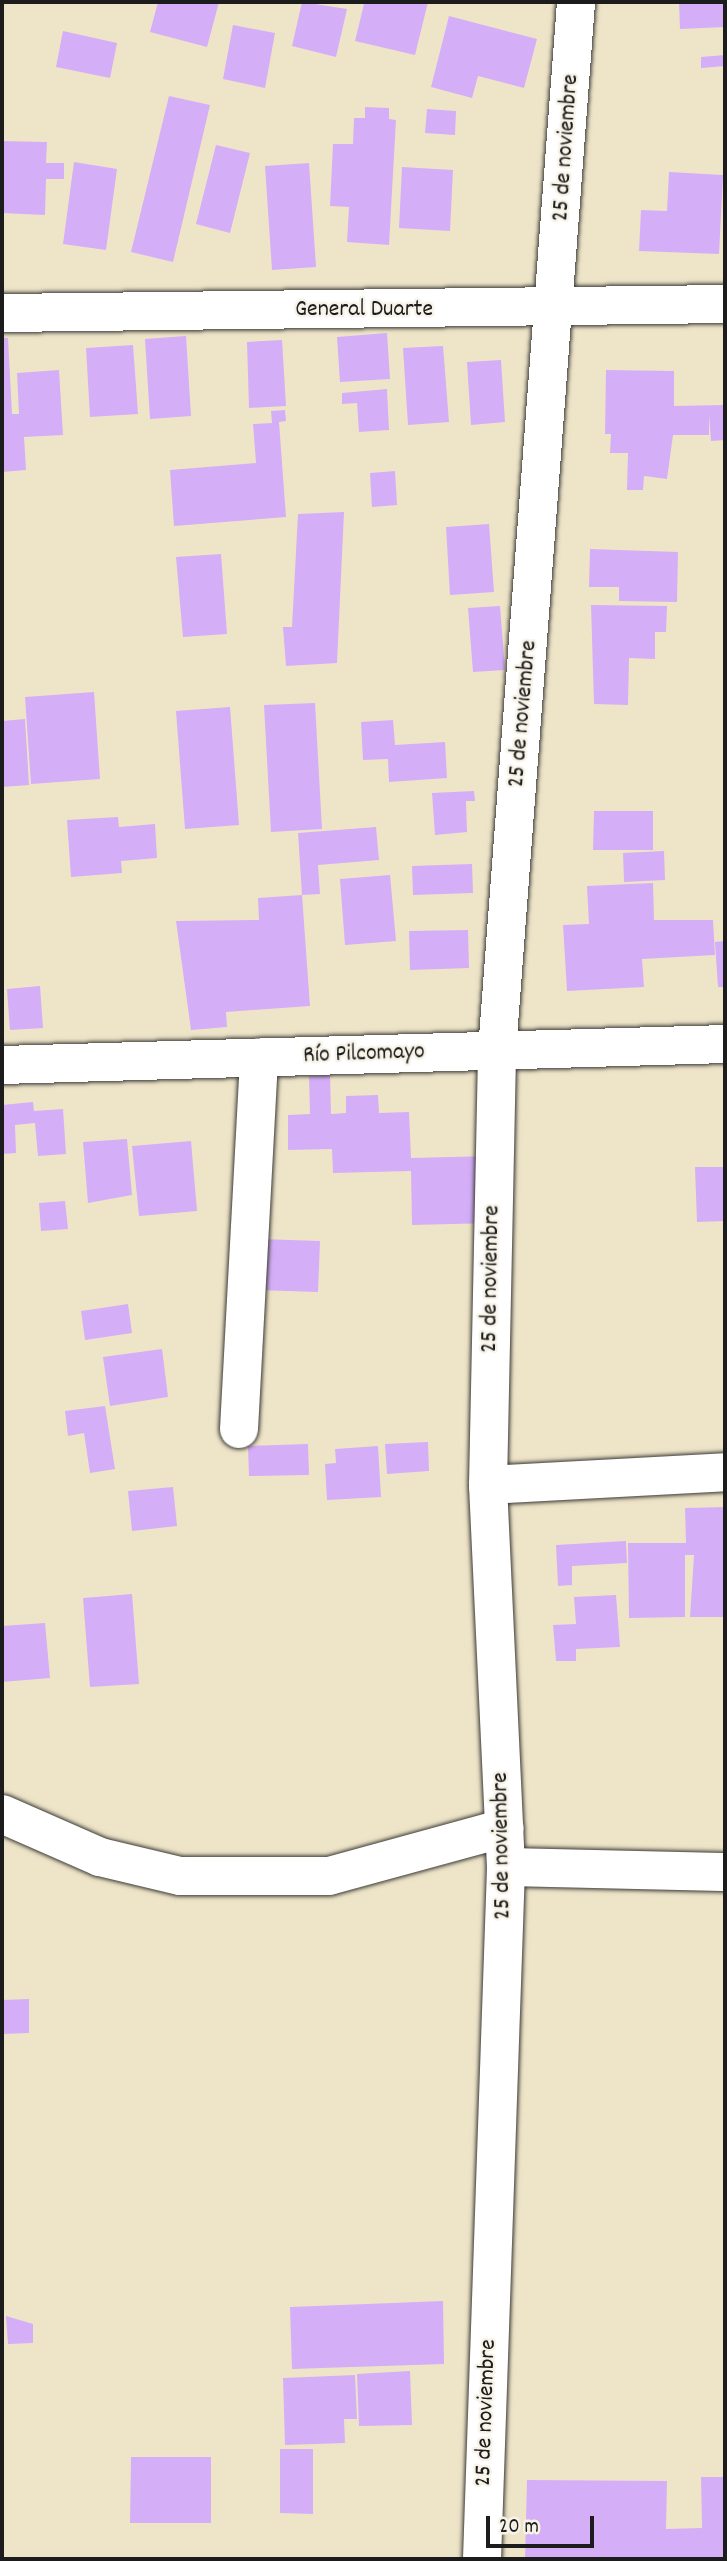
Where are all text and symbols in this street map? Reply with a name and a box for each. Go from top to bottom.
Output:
street label: 25 de noviembre [547,73,587,223]
street label: General Duarte [295,297,433,325]
street label: 25 de noviembre [503,639,545,789]
street label: Río Pilcomayo [303,1038,425,1072]
street label: 25 de noviembre [476,1205,508,1353]
street label: 25 de noviembre [487,1772,519,1920]
street label: 25 de noviembre [470,2339,504,2487]
scale bar [489,2502,598,2546]
text: 20 m [499,2513,539,2543]

